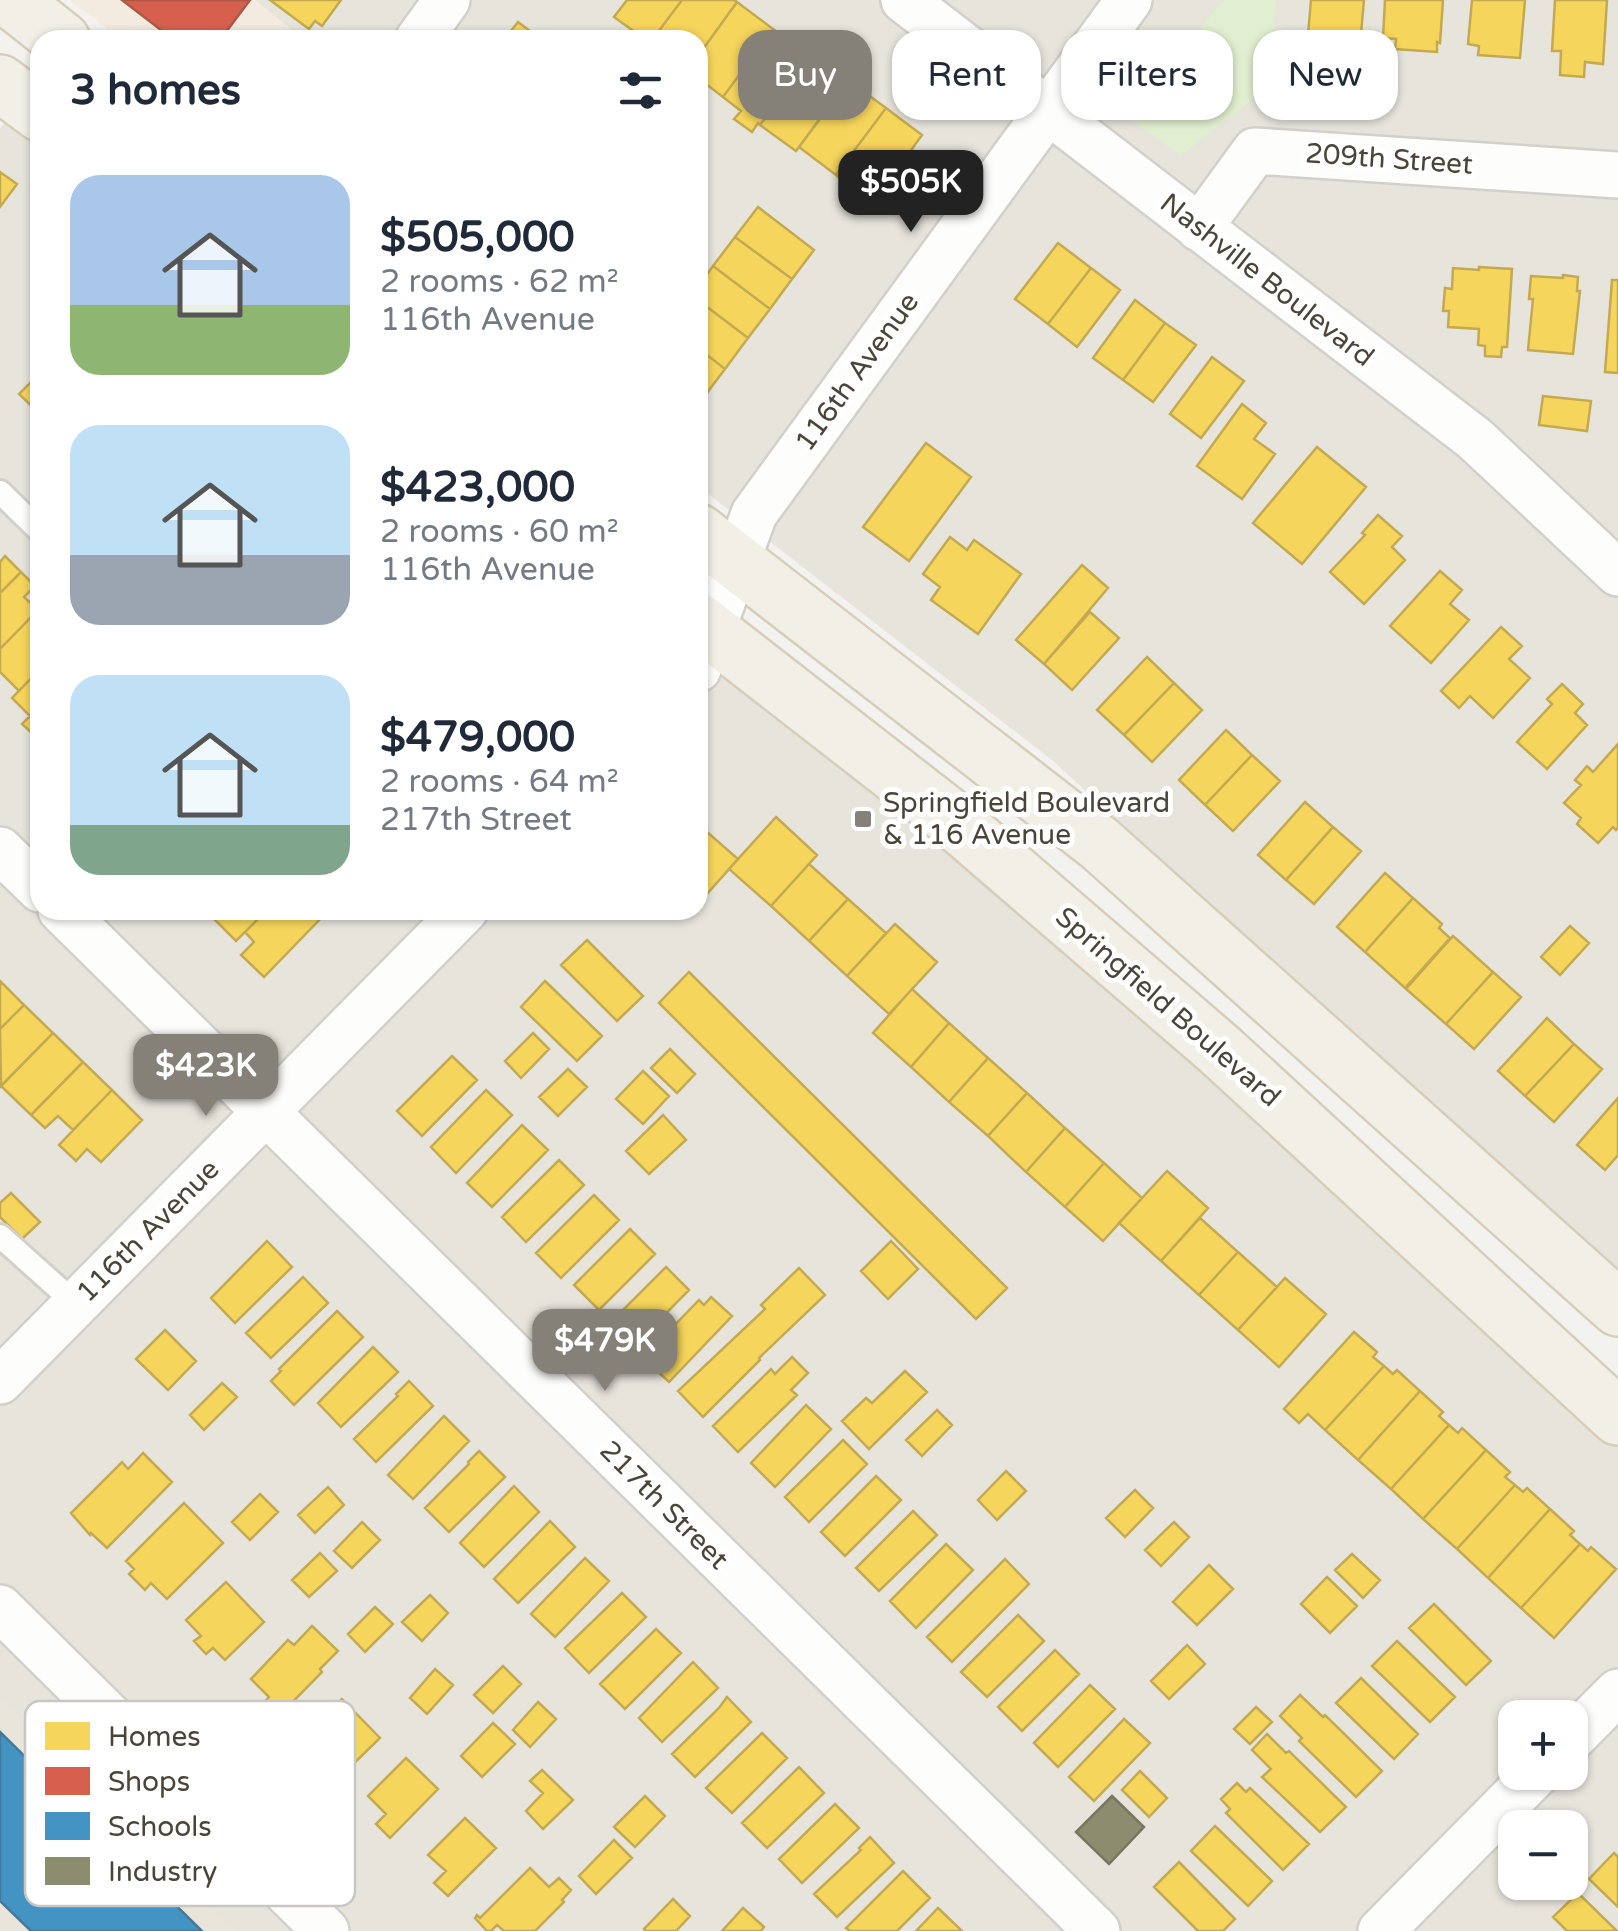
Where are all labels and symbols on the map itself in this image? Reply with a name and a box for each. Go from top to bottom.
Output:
street label: 209th Street [1304,136,1474,182]
pin: $505K [841,150,981,235]
street label: Nashville Boulevard [1153,186,1381,374]
street label: 116th Avenue [788,286,926,458]
place label: Springfield Boulevard & 116 Avenue [883,786,1170,852]
marker: Springfield Boulevard & 116 Avenue [852,808,874,830]
street label: Springfield Boulevard [1048,900,1288,1114]
pin: $423K [136,1034,276,1119]
street label: 116th Avenue [70,1153,226,1309]
pin: $479K [535,1309,675,1394]
street label: 217th Street [593,1434,736,1577]
legend [25,1701,355,1906]
text: Homes [108,1720,201,1754]
text: Shops [108,1765,190,1799]
text: Schools [108,1810,212,1844]
text: Industry [108,1855,217,1889]

